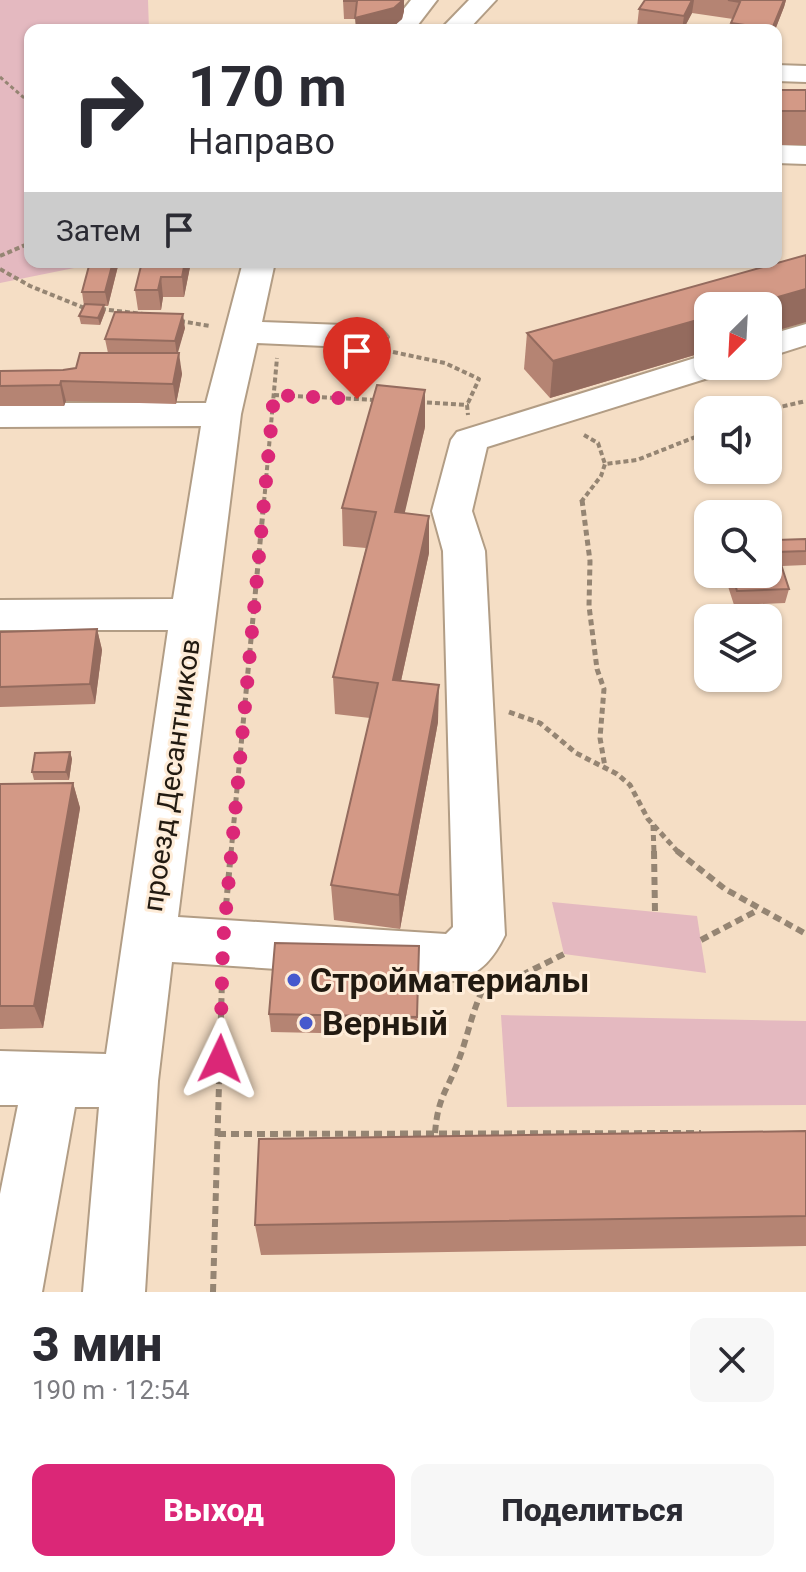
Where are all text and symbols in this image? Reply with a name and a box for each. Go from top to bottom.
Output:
text: 170 m [188,54,347,120]
icon: right [56,56,160,160]
text: Направо [188,121,335,163]
icon: arrive [157,208,201,252]
text: Затем [56,213,141,248]
north arrow [694,292,782,380]
map controls [694,292,782,692]
pin [323,317,391,399]
icon: arrive [335,329,379,373]
button: sound [694,396,782,484]
button: search [694,500,782,588]
button: layers [694,604,782,692]
street label: проезд Десантников [136,636,207,914]
place label: Стройматериалы [310,960,590,1000]
marker: Стройматериалы [285,971,303,989]
place label: Верный [322,1003,448,1043]
marker: Верный [297,1014,315,1032]
position arrow [178,1017,262,1101]
text: 3 мин [32,1316,162,1373]
button: close [690,1318,774,1402]
text: 190 m · 12:54 [32,1375,190,1405]
button: Выход [32,1464,395,1556]
button: Поделиться [411,1464,774,1556]

